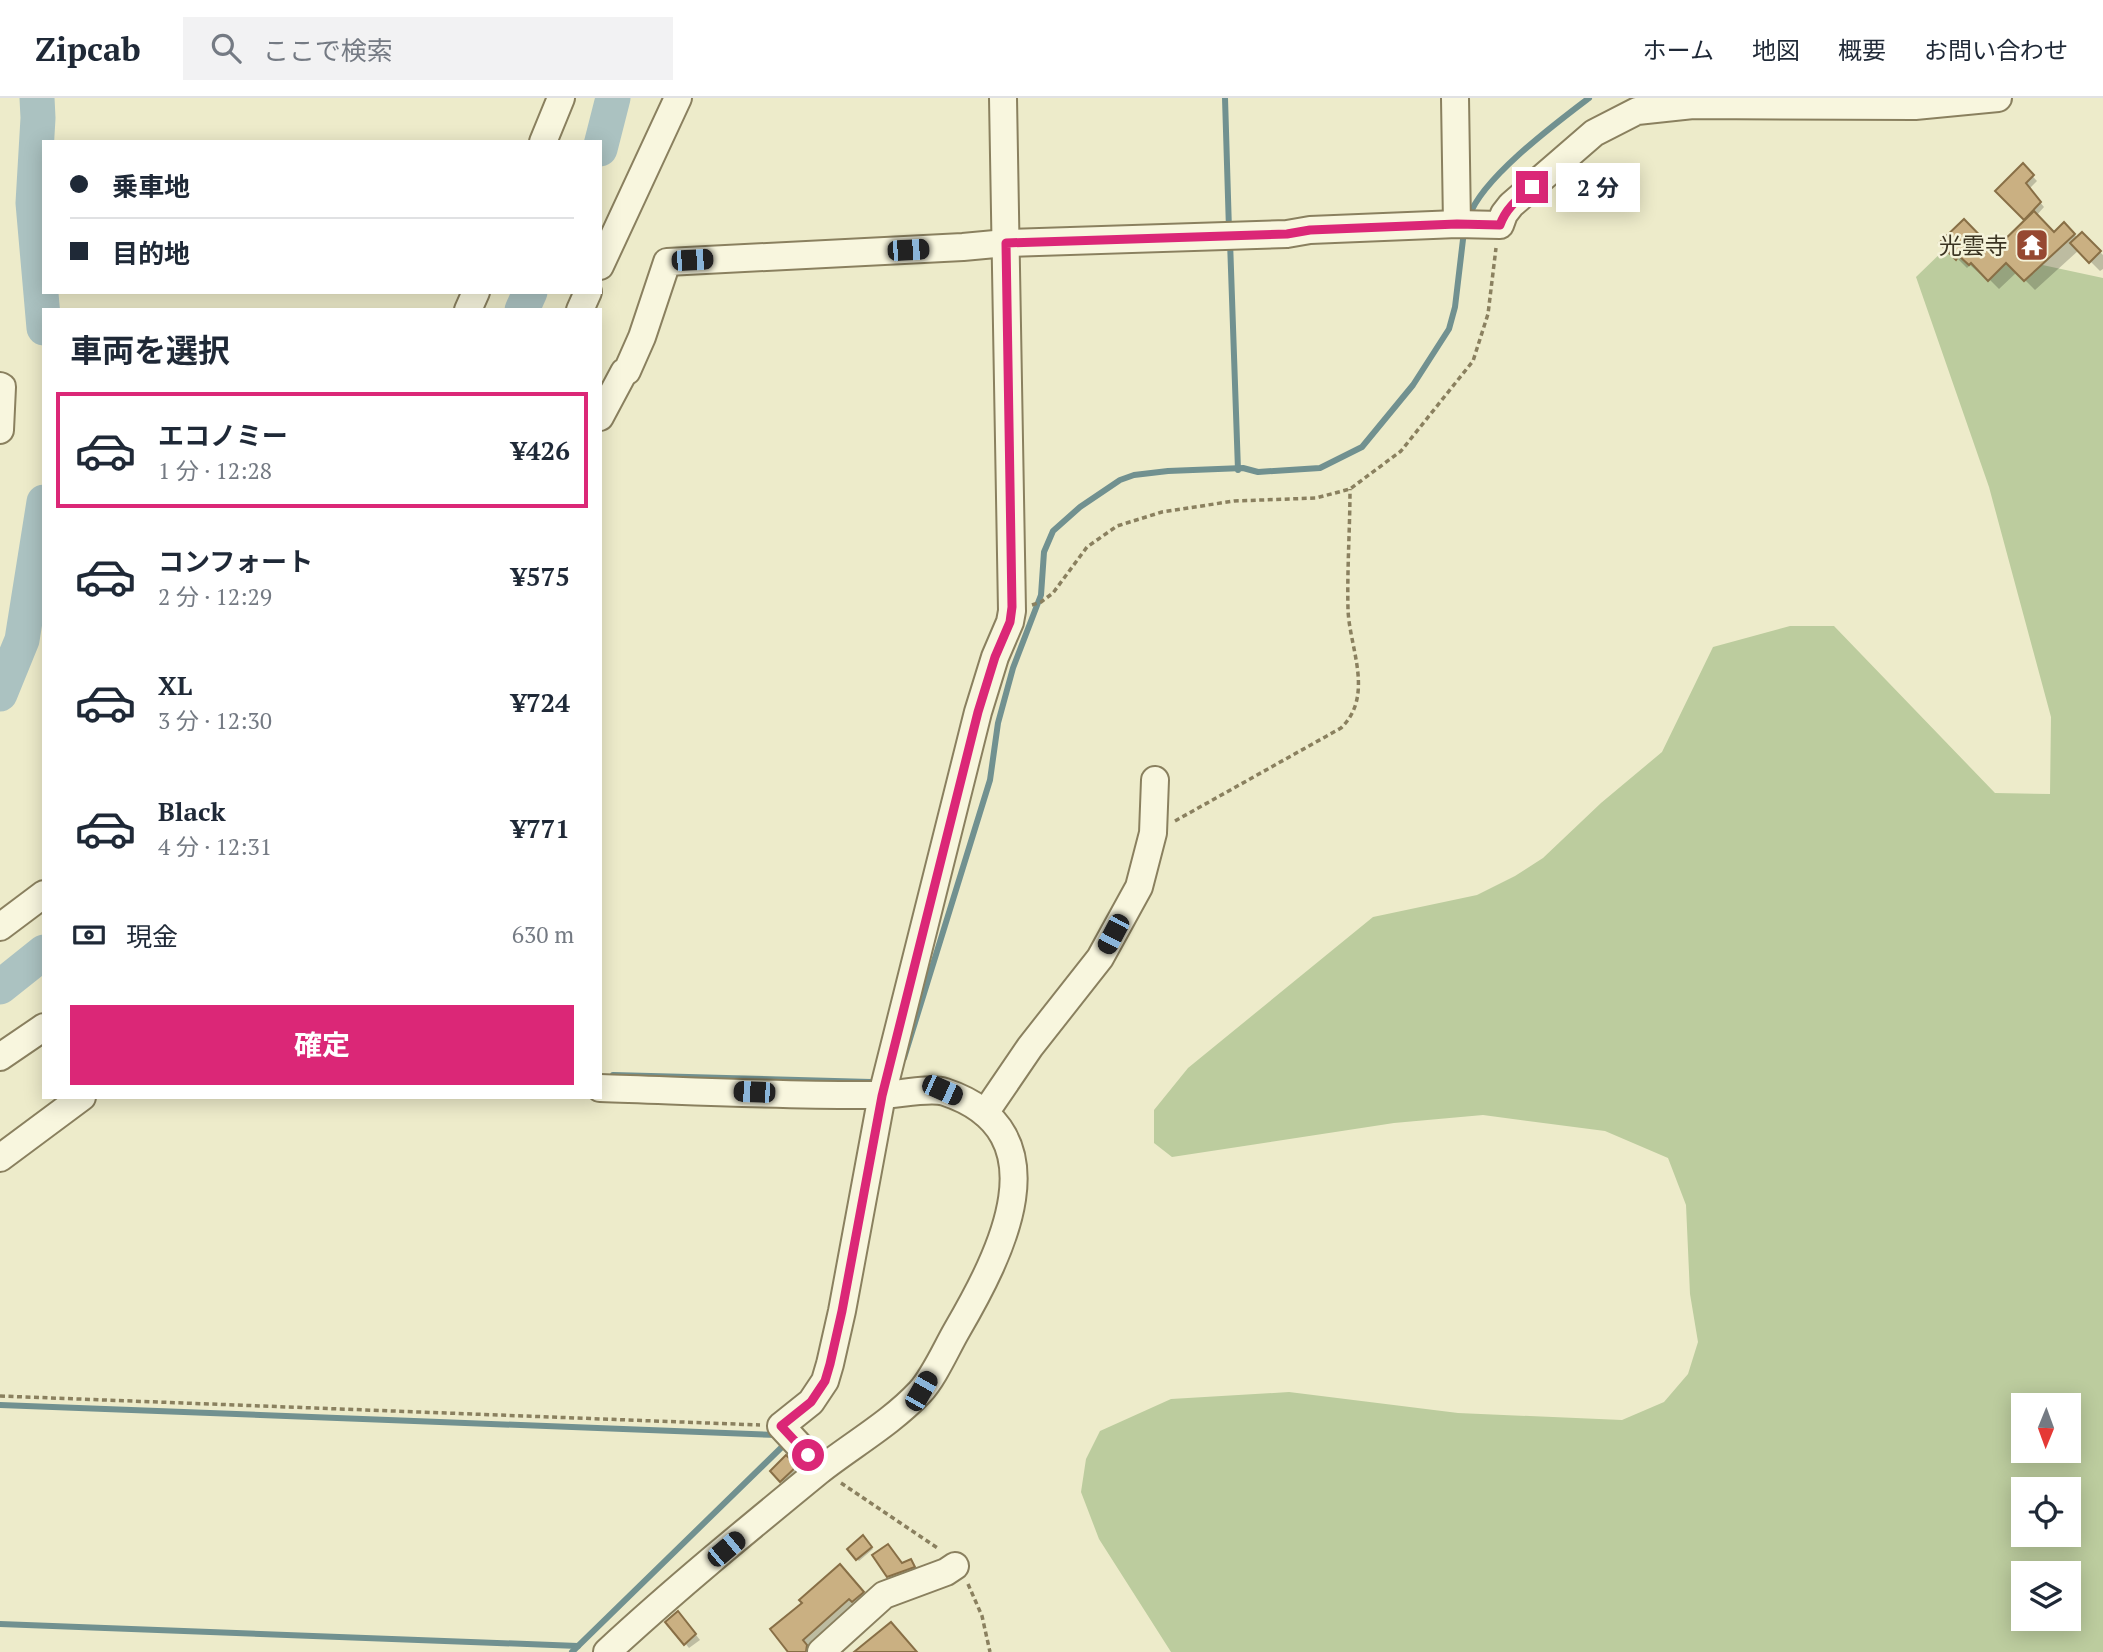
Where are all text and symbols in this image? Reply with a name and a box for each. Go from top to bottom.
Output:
search box [183,17,673,80]
text: Zipcab [35,27,141,70]
icon: search [207,29,245,67]
text: ここで検索 [263,33,393,67]
text: ホーム [1643,34,1714,66]
text: 地図 [1752,34,1800,66]
text: 概要 [1838,34,1886,66]
text: お問い合わせ [1924,34,2068,66]
callout: 2 分 [1556,162,1640,212]
text: 乗車地 [112,169,190,203]
route end [1516,171,1548,203]
text: 2 分 [1577,172,1619,203]
temple icon: 光雲寺 [2013,226,2051,264]
place label: 光雲寺 [1939,230,2008,261]
text: 目的地 [112,236,190,270]
car [887,238,930,262]
car [671,248,714,272]
text: 車両を選択 [70,329,230,371]
text: エコノミー [158,418,288,452]
icon: car [74,419,137,482]
text: ¥426 [511,433,570,467]
text: 1 分 · 12:28 [158,455,272,486]
text: コンフォート [158,544,313,578]
icon: car [74,545,137,608]
text: ¥575 [511,559,570,593]
text: 2 分 · 12:29 [158,581,272,612]
text: XL [158,668,192,702]
icon: car [74,671,137,734]
text: ¥724 [511,685,570,719]
text: 3 分 · 12:30 [158,705,272,736]
text: Black [158,794,226,828]
icon: car [74,797,137,860]
text: ¥771 [511,811,570,845]
text: 4 分 · 12:31 [158,831,272,862]
car [1094,911,1133,957]
icon: cash [70,916,108,954]
text: 現金 [126,919,178,953]
text: 630 m [512,919,574,950]
button: 確定 [70,1005,574,1085]
car [919,1072,966,1108]
car [733,1081,776,1103]
car [902,1368,941,1414]
north arrow [2011,1393,2081,1463]
map controls [2011,1393,2081,1631]
route start [792,1439,824,1471]
button: locate [2011,1477,2081,1547]
car [704,1527,749,1571]
button: layers [2011,1561,2081,1631]

